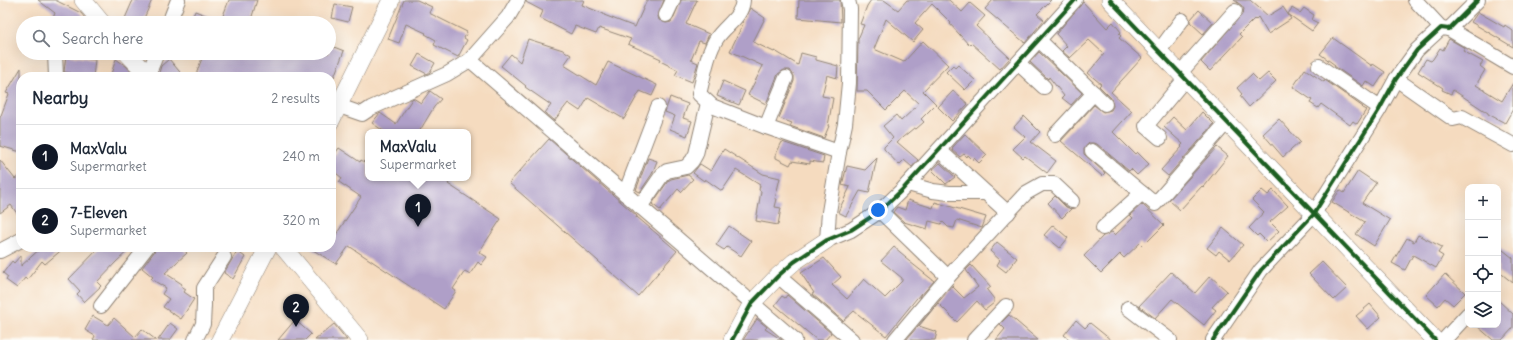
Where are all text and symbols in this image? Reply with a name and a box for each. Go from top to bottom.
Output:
search box [16,16,336,60]
icon: search [30,27,52,49]
text: Search here [62,29,143,48]
text: Nearby [32,87,88,109]
text: 2 results [271,90,320,107]
popup [365,129,471,181]
text: MaxValu [380,137,437,156]
text: MaxValu [70,139,127,158]
text: 1 [42,148,48,165]
text: 240 m [283,148,320,165]
text: Supermarket [380,156,456,173]
text: Supermarket [70,158,147,175]
map controls [1465,184,1501,328]
button: + [1465,184,1501,220]
pin: 1 [405,194,431,227]
your location [868,200,888,220]
text: 7-Eleven [70,203,128,222]
text: 2 [41,212,49,229]
text: 320 m [282,212,320,229]
button: − [1465,220,1501,256]
text: Supermarket [70,222,147,239]
button: locate [1465,256,1501,292]
button: layers [1465,292,1501,328]
pin: 2 [283,294,309,327]

